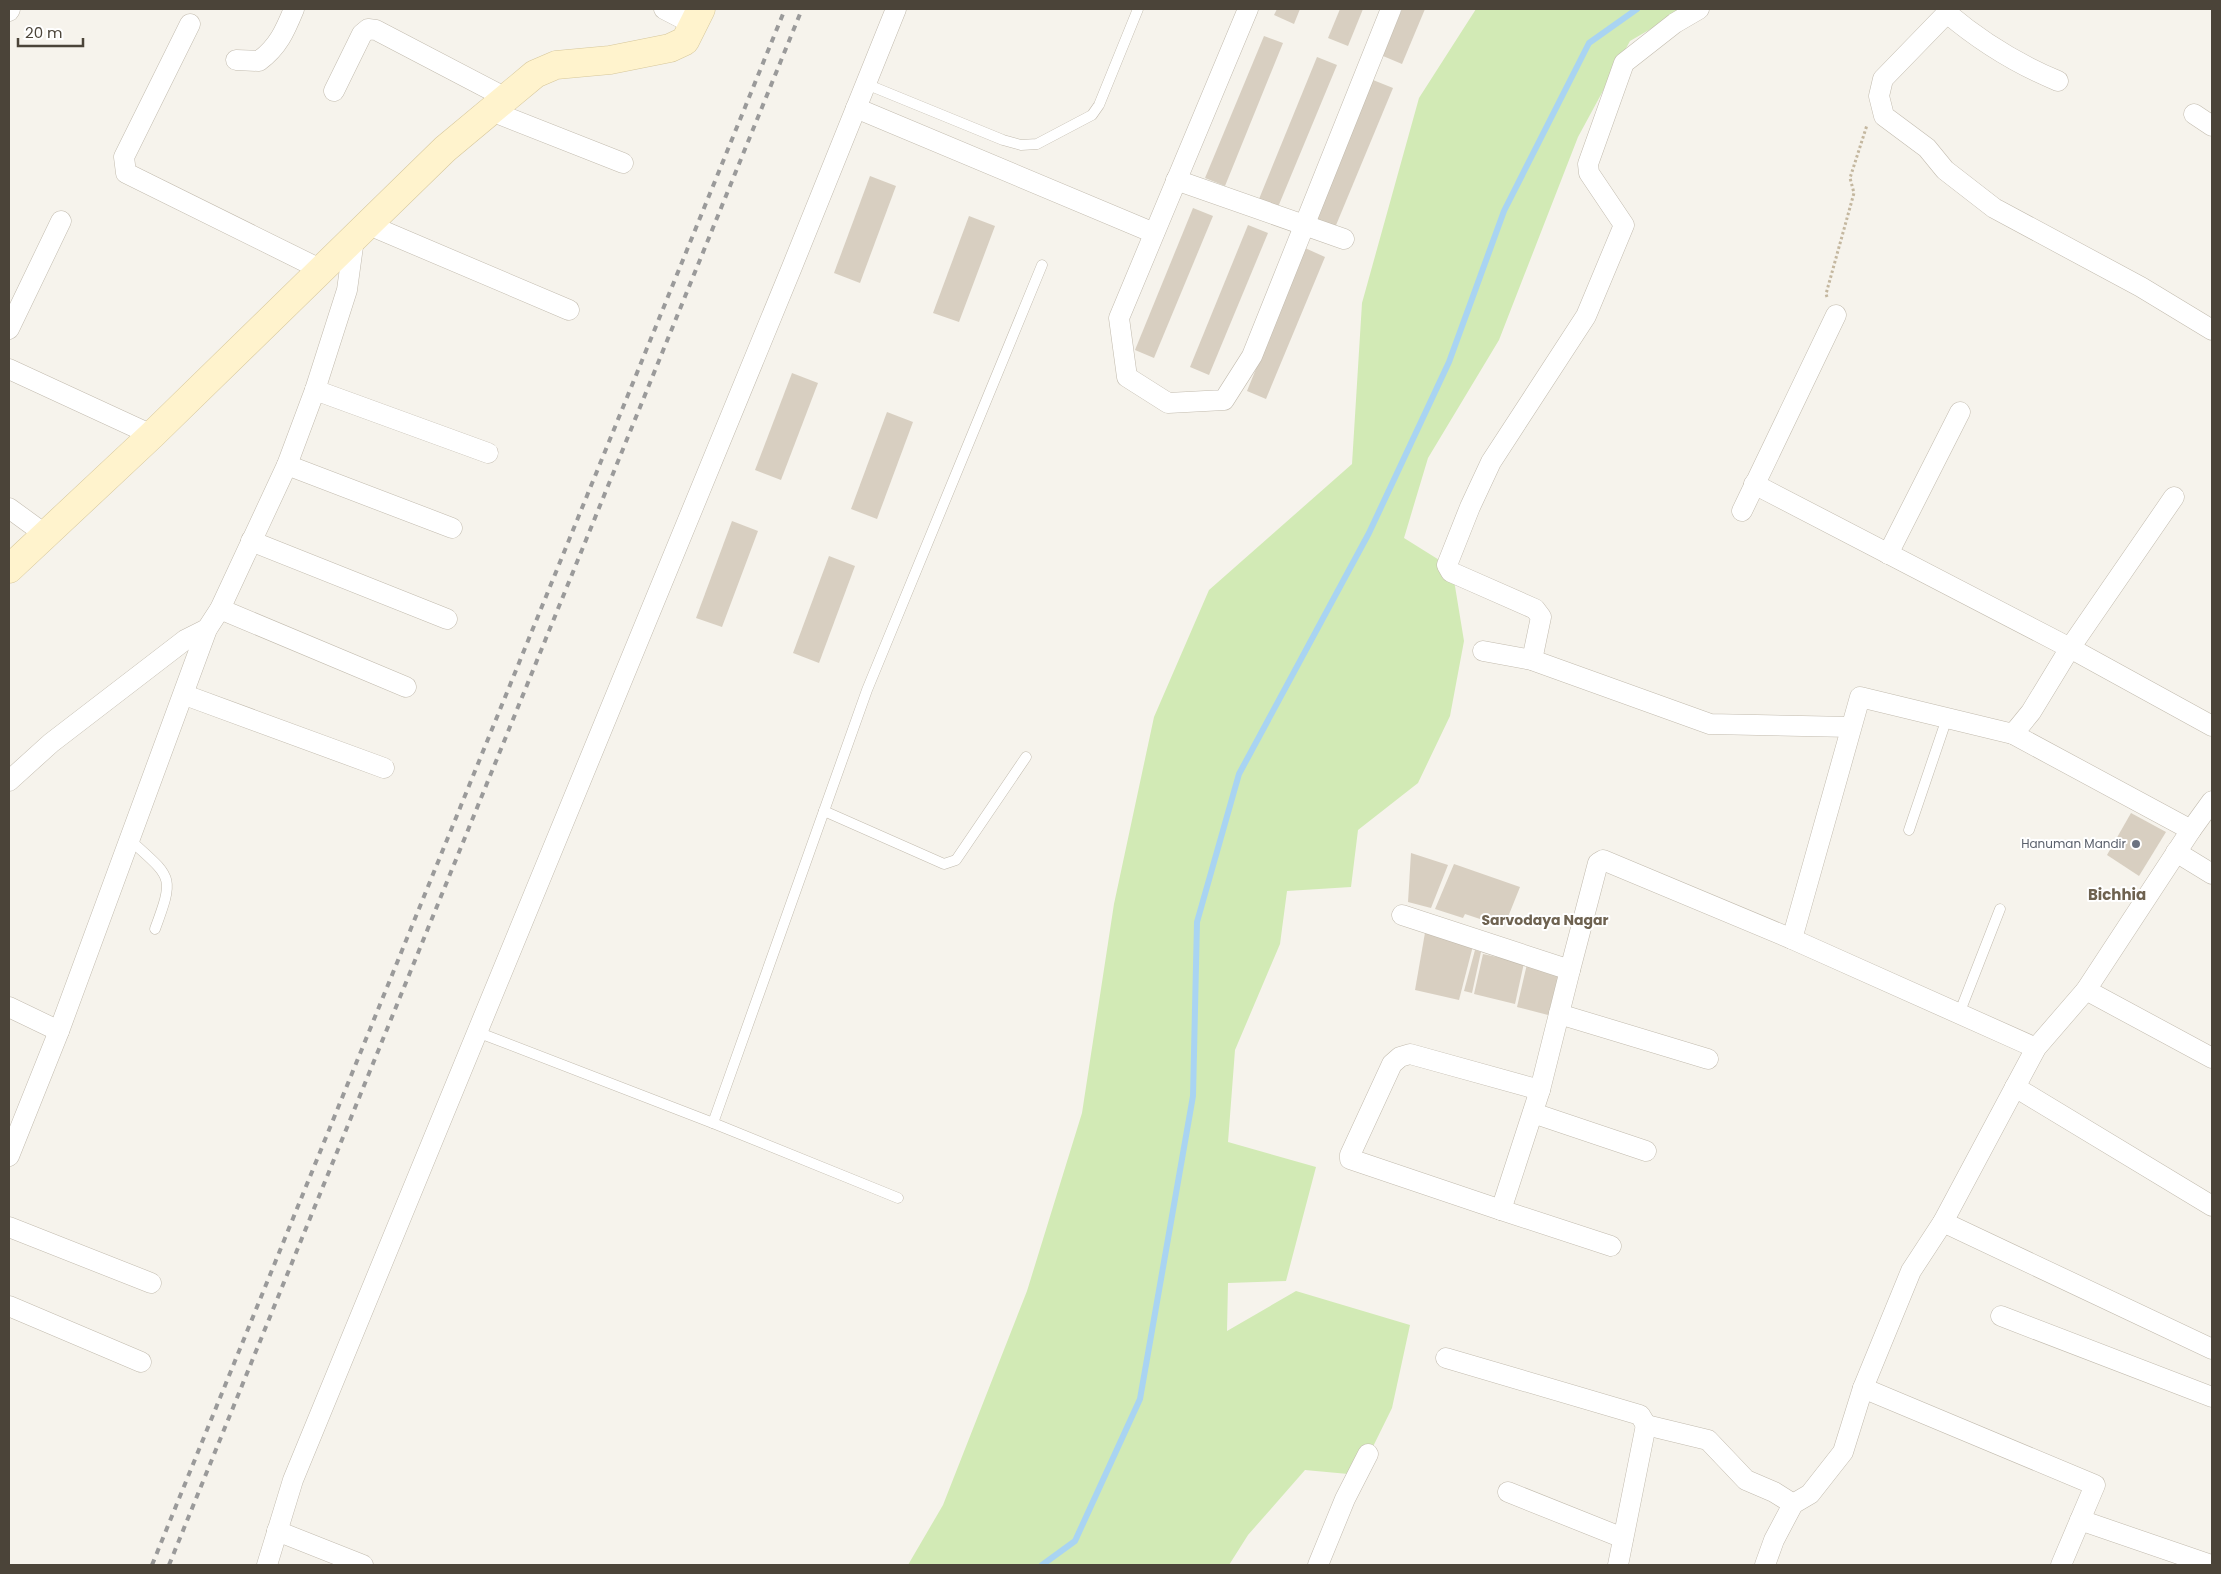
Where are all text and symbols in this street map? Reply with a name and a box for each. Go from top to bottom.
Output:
scale bar [18,15,82,47]
text: 20 m [25,22,63,43]
place label: Hanuman Mandir [2021,835,2127,852]
marker: Hanuman Mandir [2130,838,2142,850]
district label: Bichhia [2088,884,2146,905]
district label: Sarvodaya Nagar [1481,910,1609,930]

